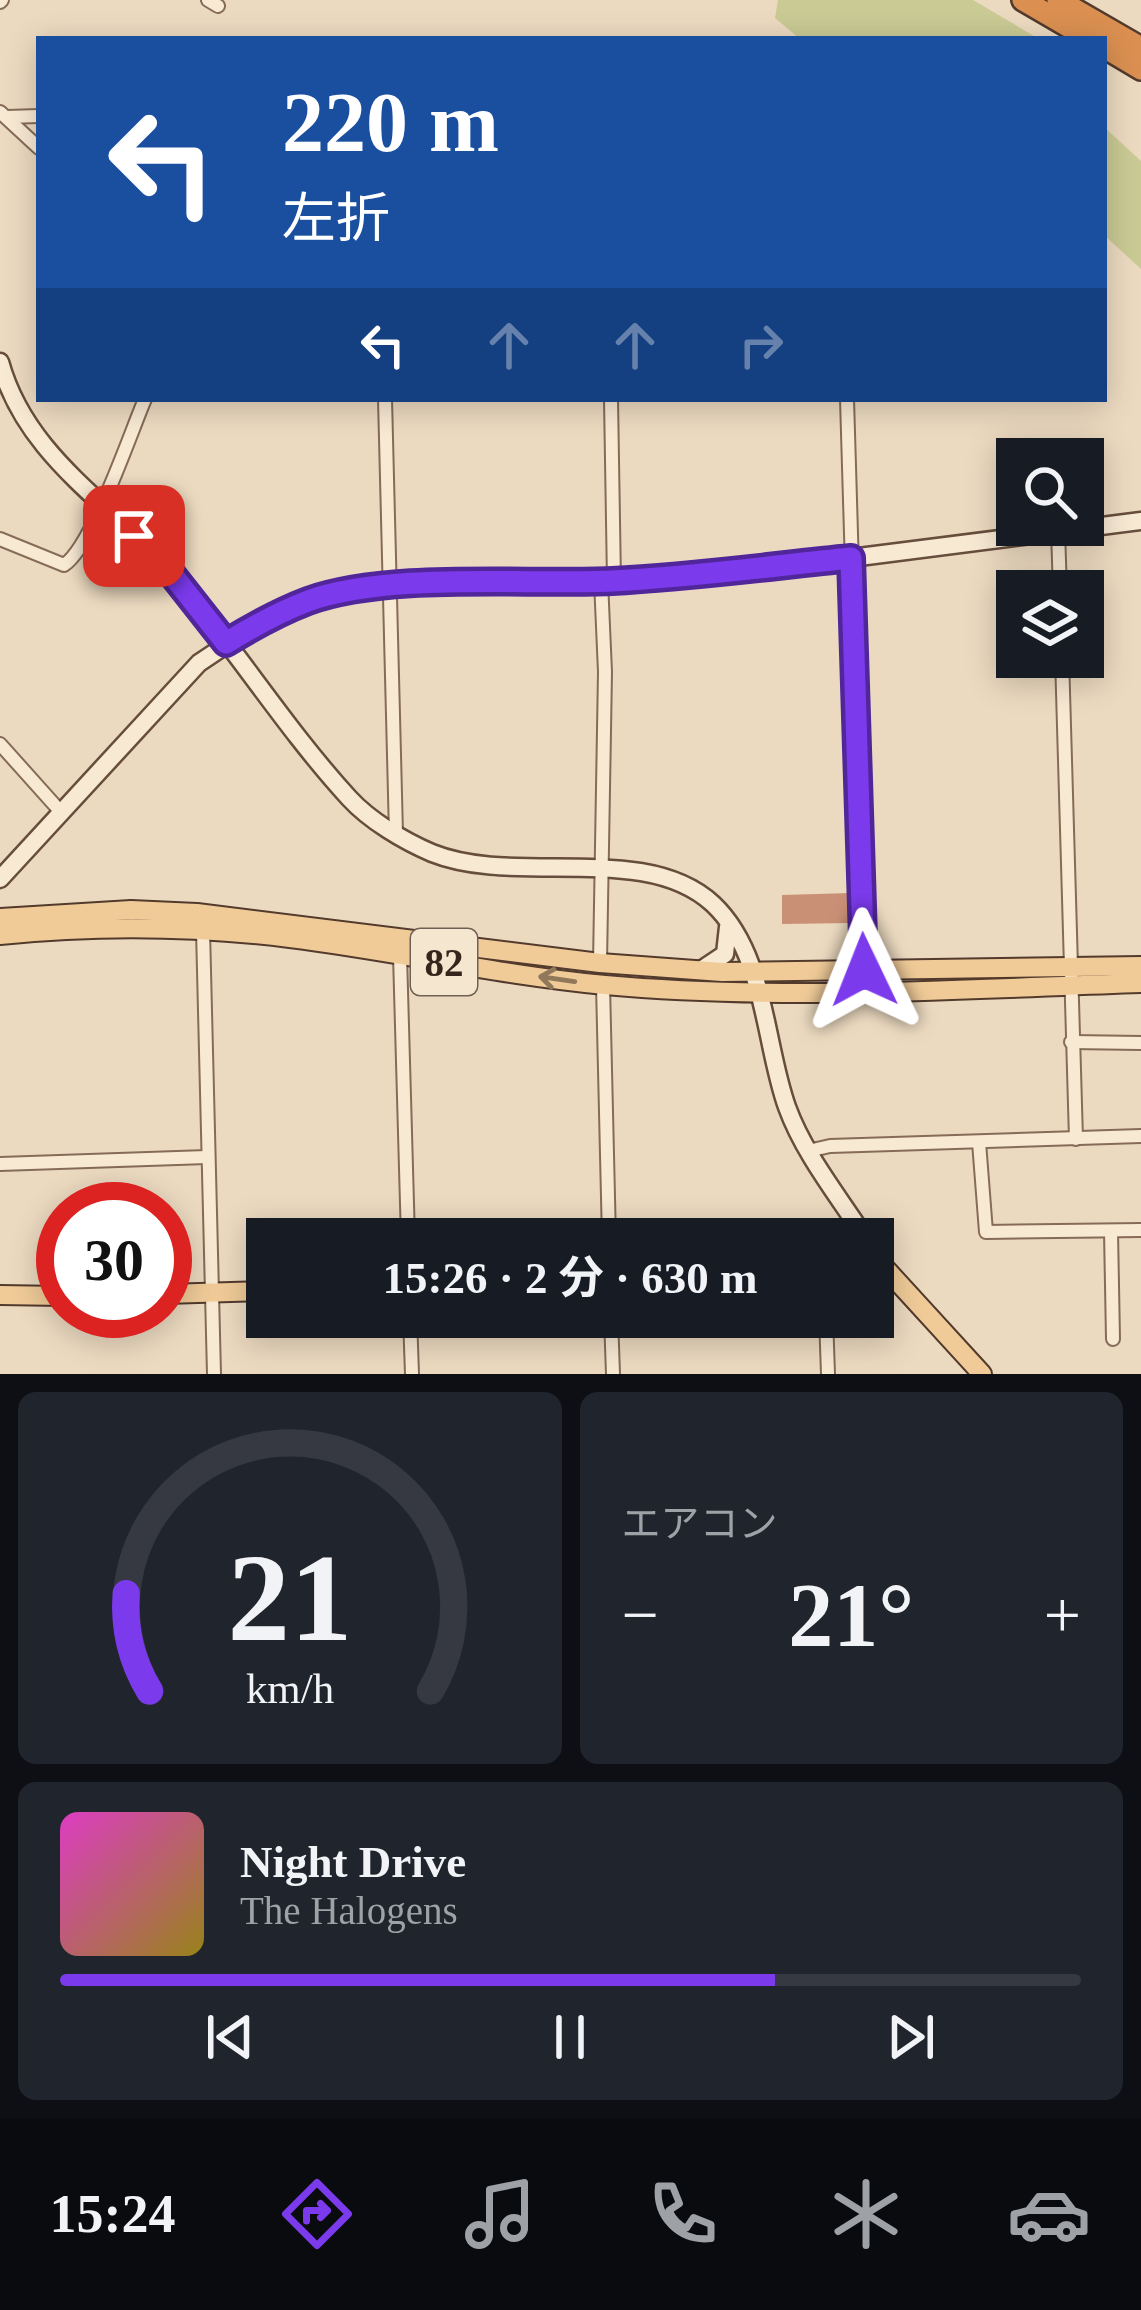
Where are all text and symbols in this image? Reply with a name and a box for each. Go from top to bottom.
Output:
text: 220 m [282,76,499,169]
icon: left [84,84,240,240]
text: 左折 [282,189,390,249]
icon: left [350,312,416,378]
icon: ahead [476,312,542,378]
icon: ahead [602,312,668,378]
icon: right [728,312,794,378]
map controls [996,438,1104,678]
button: search [996,438,1104,546]
pin [83,485,185,587]
icon: arrive [101,503,167,569]
button: layers [996,570,1104,678]
position arrow [801,907,927,1033]
road number: 82 [411,929,477,995]
one-way arrow [538,967,577,989]
speed limit sign: 30 [36,1182,192,1338]
text: 15:26 · 2 分 · 630 m [383,1253,758,1303]
text: エアコン [622,1502,778,1545]
text: 21 [227,1529,352,1667]
text: 21° [788,1566,914,1665]
text: − [622,1578,659,1651]
text: + [1044,1578,1081,1651]
text: km/h [246,1665,334,1712]
text: Night Drive [240,1837,466,1887]
text: The Halogens [240,1889,458,1932]
icon: previous [197,2004,263,2070]
icon: pause [537,2004,603,2070]
icon: next [878,2004,944,2070]
icon: directions [275,2172,359,2256]
icon: music [458,2172,542,2256]
icon: phone [641,2172,725,2256]
icon: climate [824,2172,908,2256]
icon: car [1007,2172,1091,2256]
text: 15:24 [50,2184,176,2244]

